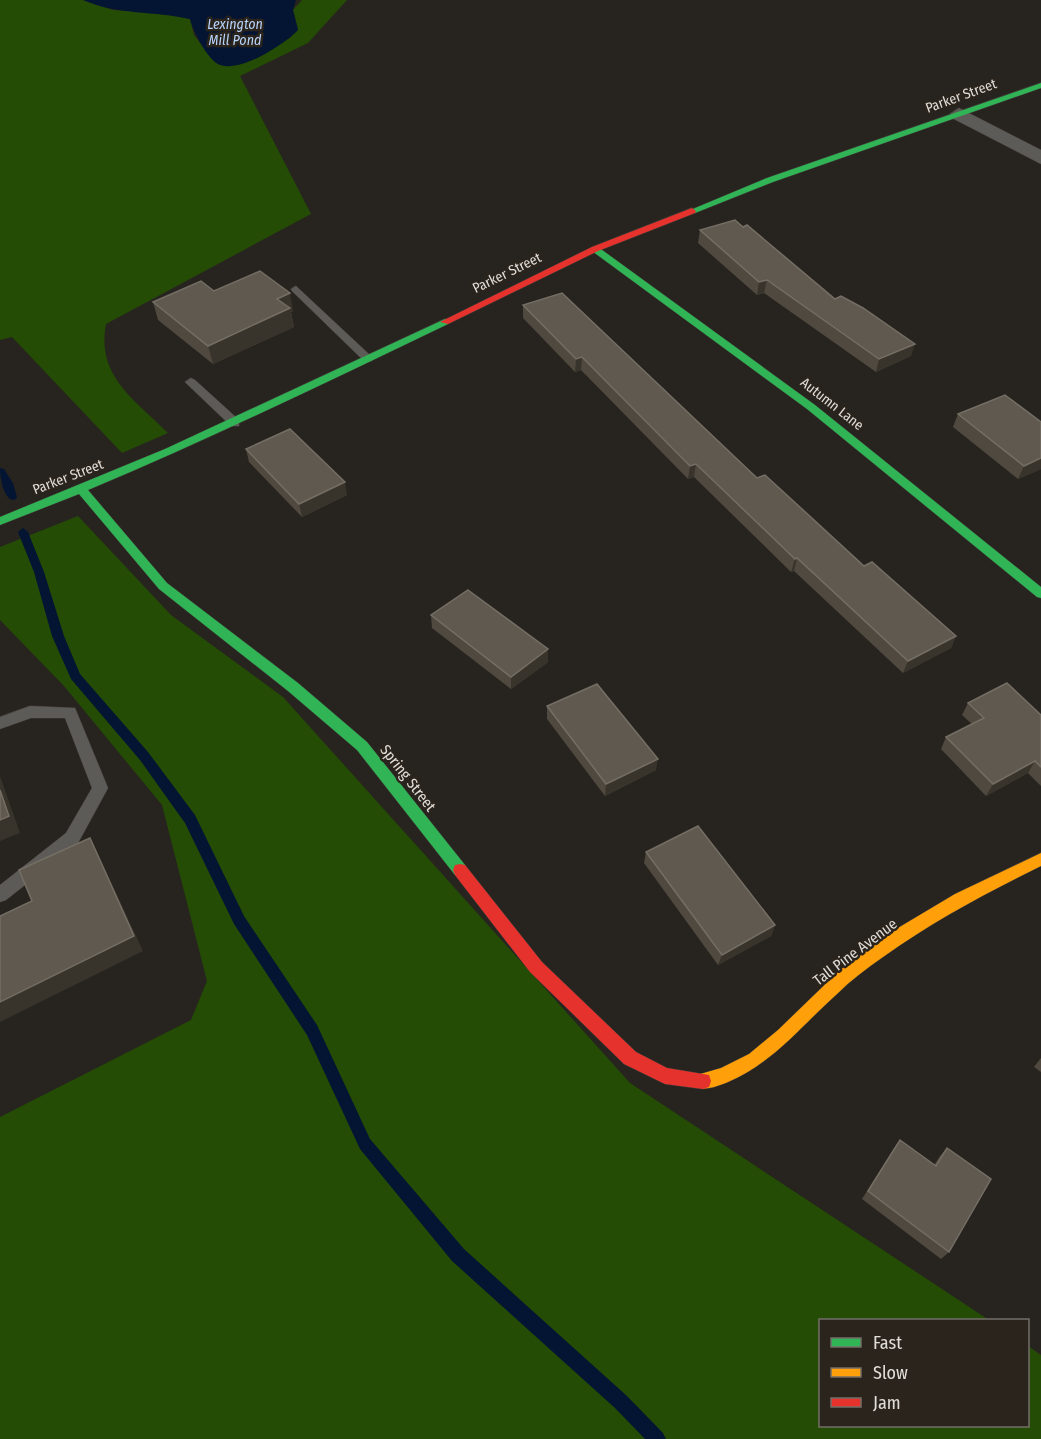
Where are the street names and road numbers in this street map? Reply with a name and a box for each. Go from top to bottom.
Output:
street label: Parker Street [923,75,999,117]
street label: Parker Street [470,249,544,297]
street label: Autumn Lane [797,374,867,434]
street label: Parker Street [30,456,106,498]
street label: Spring Street [376,741,440,815]
street label: Tall Pine Avenue [809,915,901,989]

